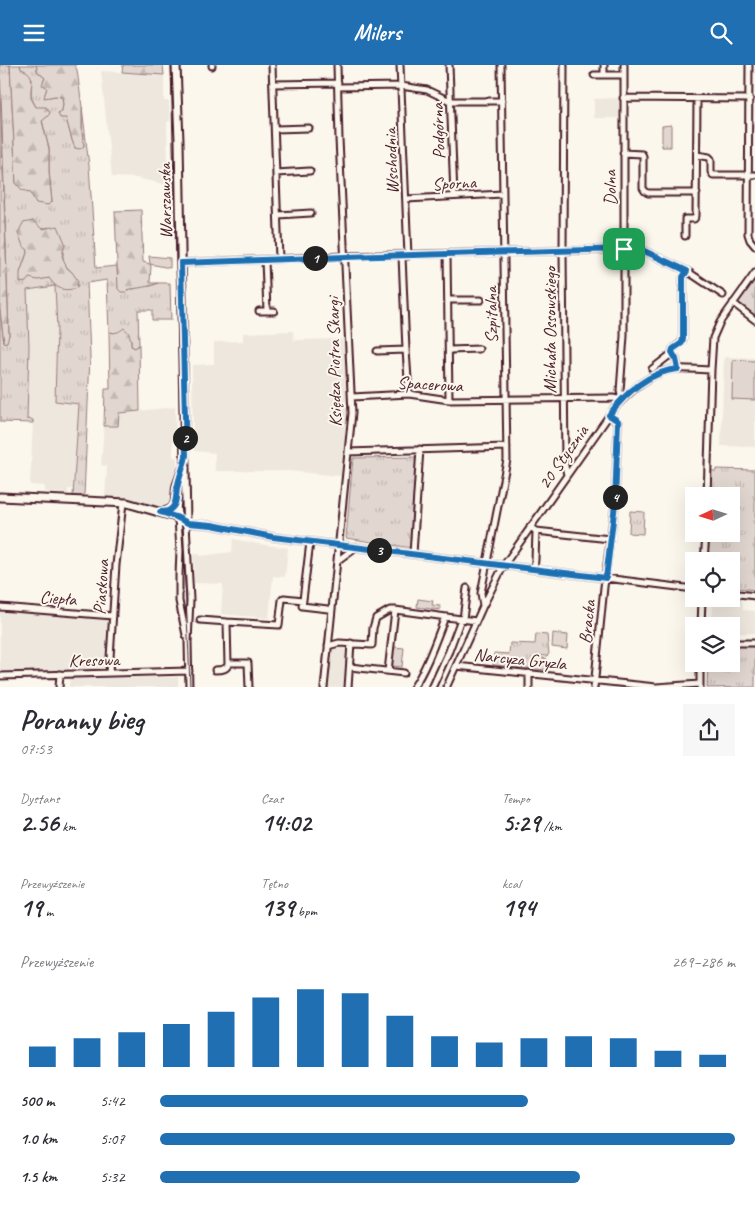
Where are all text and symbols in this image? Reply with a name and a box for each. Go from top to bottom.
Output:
icon: menu [20,19,48,47]
text: Milers [354,19,401,47]
icon: search [707,19,735,47]
street label: Podgórna [426,101,450,160]
street label: Wschodnia [379,126,403,194]
street label: Warszawska [153,161,177,239]
street label: Dolna [599,168,621,206]
street label: Sporna [432,171,478,195]
pin [603,228,645,270]
icon: arrive [610,235,638,263]
pin: 1 [302,245,328,271]
text: 1 [312,250,319,267]
street label: Michała Ossowskiego [539,265,561,393]
street label: Szpitalna [479,285,502,344]
street label: Księdza Piotra Skargi [322,294,346,427]
street label: Spacerowa [397,371,464,397]
street label: 20 Stycznia [533,419,594,493]
pin: 2 [172,425,198,451]
text: 2 [182,430,189,447]
pin: 4 [602,485,628,509]
north arrow [685,487,740,543]
map controls [685,487,740,672]
text: 4 [612,489,619,506]
pin: 3 [366,537,392,563]
text: 3 [376,542,383,559]
button: locate [685,552,740,607]
street label: Piaskowa [88,557,114,615]
street label: Ciepła [39,586,78,610]
street label: Bracka [574,597,600,645]
button: layers [685,617,740,672]
street label: Narcyza Gryzla [473,643,568,675]
street label: Kresowa [69,649,121,671]
text: Poranny bieg [20,702,143,737]
button: share [683,704,735,756]
text: 07:53 [20,739,52,759]
text: Dystans [20,790,60,807]
text: Czas [261,790,283,807]
text: Tempo [502,790,530,807]
text: 2.56 [20,807,59,839]
text: 14:02 [261,807,311,839]
text: 5:29 [502,807,540,839]
text: km [59,818,76,835]
text: /km [540,818,562,835]
text: Przewyższenie [20,875,84,892]
text: Tętno [261,875,288,892]
text: kcal [502,875,521,892]
text: 19 [20,892,42,924]
text: 139 [261,892,294,924]
text: 194 [502,892,535,924]
text: m [42,903,53,920]
text: bpm [294,903,317,920]
text: Przewyższenie [20,952,93,972]
text: 269–286 m [672,952,735,972]
text: 500 m [20,1091,54,1111]
text: 5:42 [100,1091,125,1111]
text: 1.0 km [20,1129,57,1149]
text: 5:07 [100,1129,125,1149]
text: 1.5 km [20,1167,57,1187]
text: 5:32 [100,1167,125,1187]

